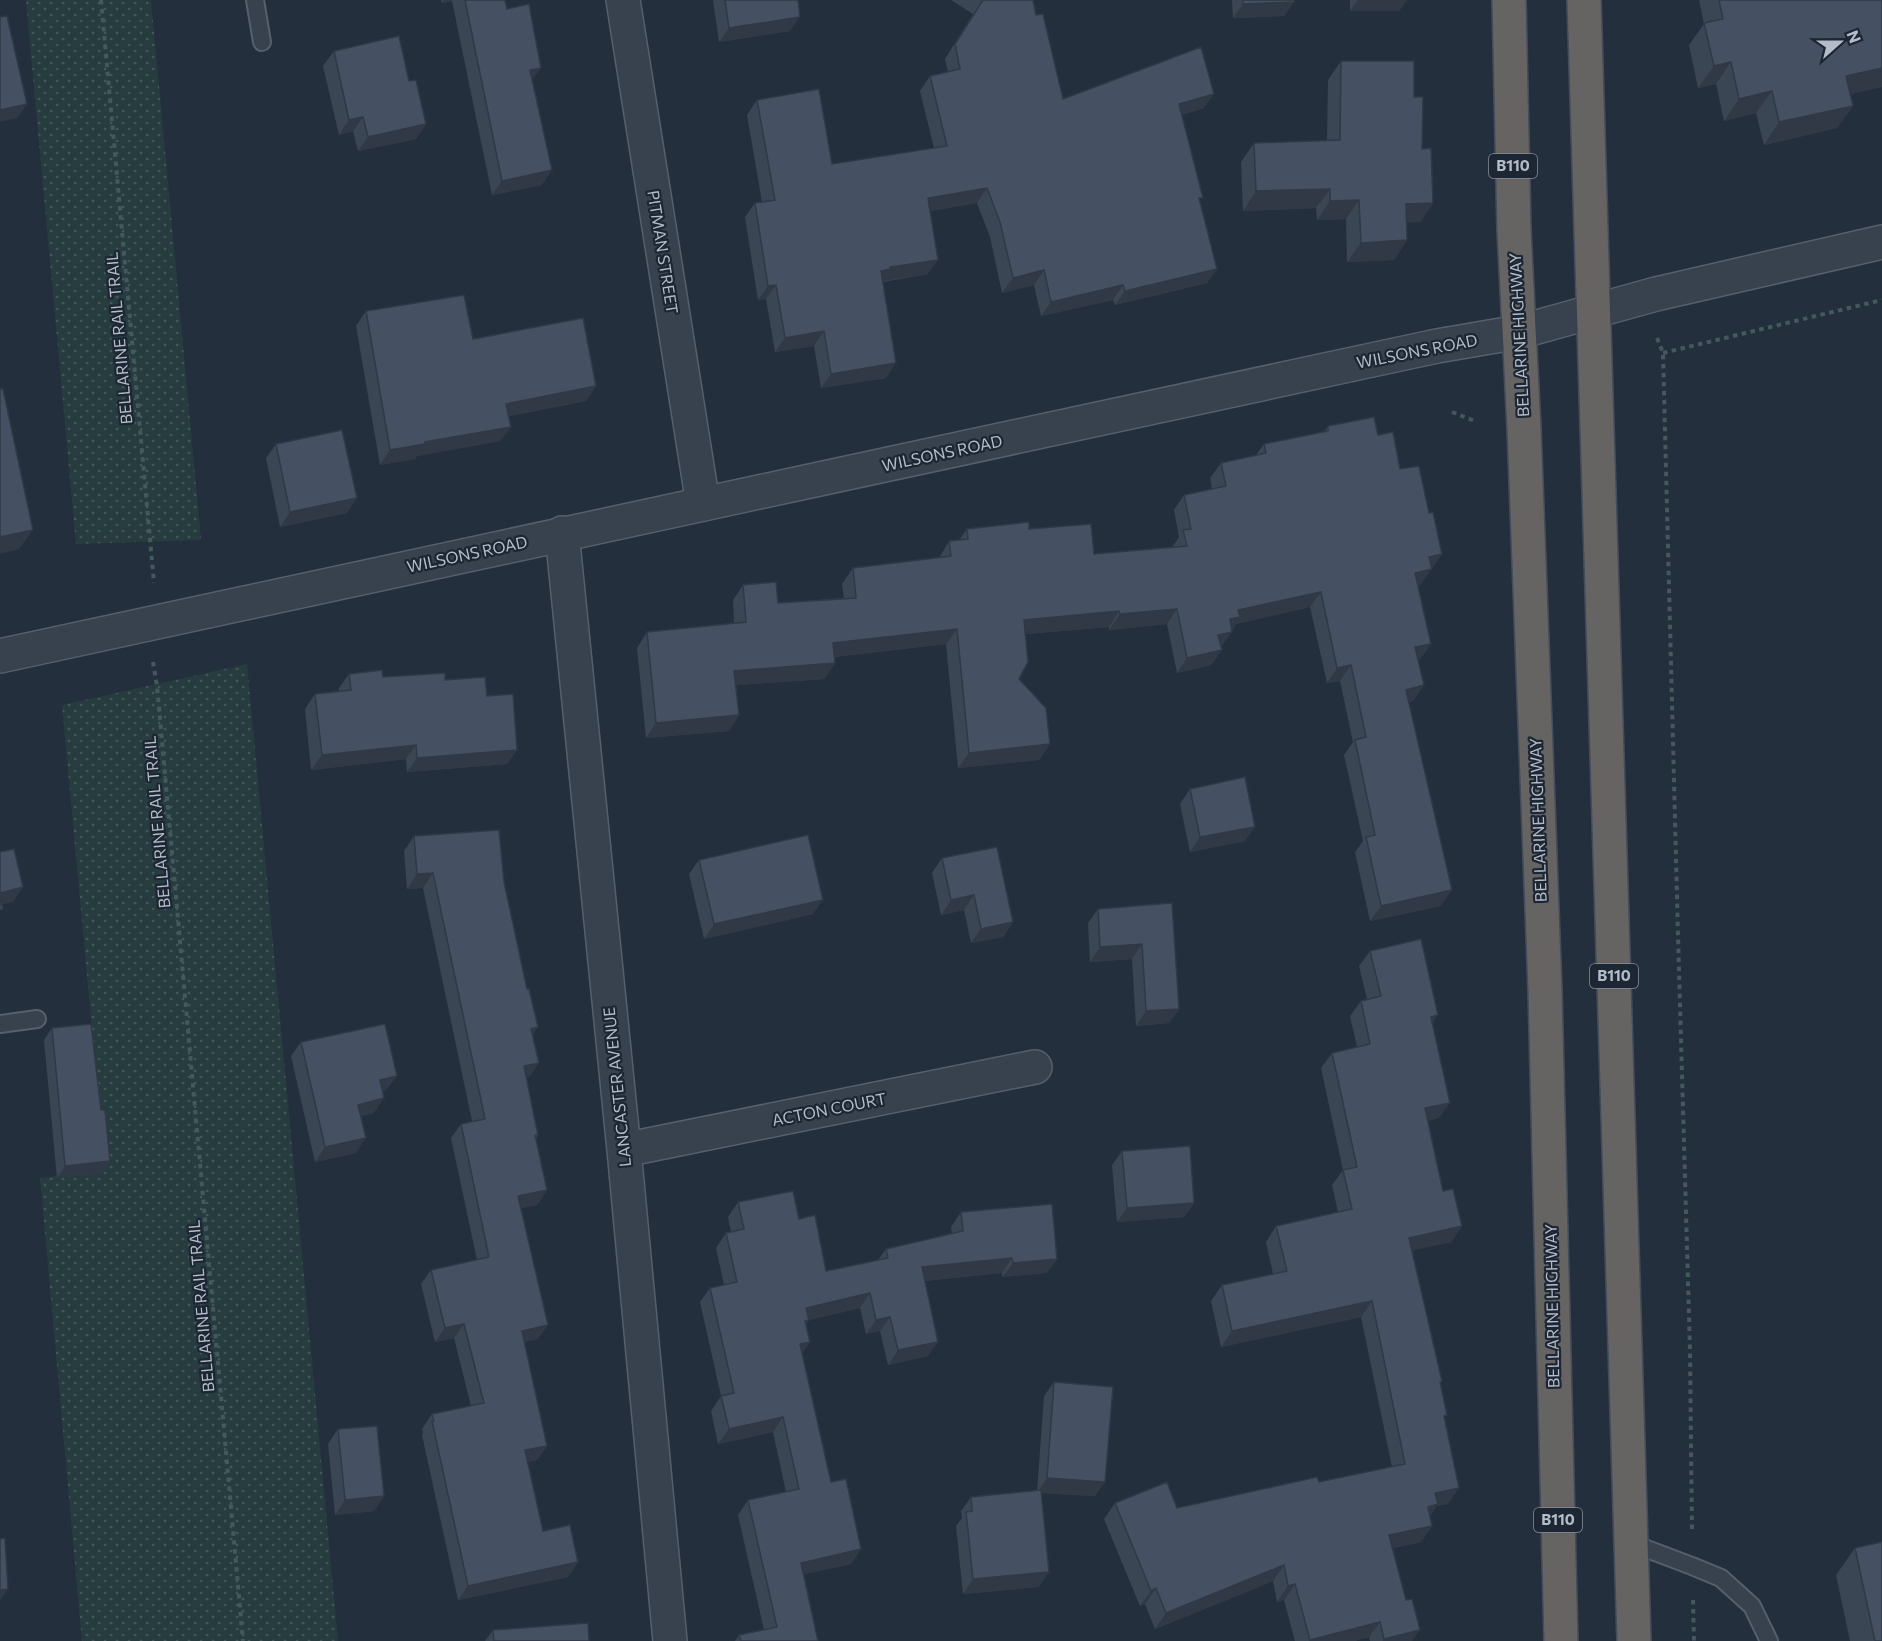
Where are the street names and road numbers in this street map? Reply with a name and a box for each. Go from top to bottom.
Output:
road number: B110 [1489,154,1537,178]
street label: PITMAN STREET [644,189,683,315]
street label: BELLARINE RAIL TRAIL [101,251,136,425]
street label: BELLARINE HIGHWAY [1505,252,1532,418]
street label: WILSONS ROAD [1355,329,1479,372]
street label: WILSONS ROAD [880,430,1004,475]
street label: WILSONS ROAD [405,531,529,576]
street label: BELLARINE RAIL TRAIL [139,735,174,909]
street label: BELLARINE HIGHWAY [1525,737,1550,903]
road number: B110 [1590,964,1638,988]
street label: LANCASTER AVENUE [599,1006,634,1168]
street label: ACTON COURT [770,1088,888,1129]
street label: BELLARINE RAIL TRAIL [183,1219,218,1393]
street label: BELLARINE HIGHWAY [1541,1223,1562,1388]
road number: B110 [1534,1508,1582,1532]

